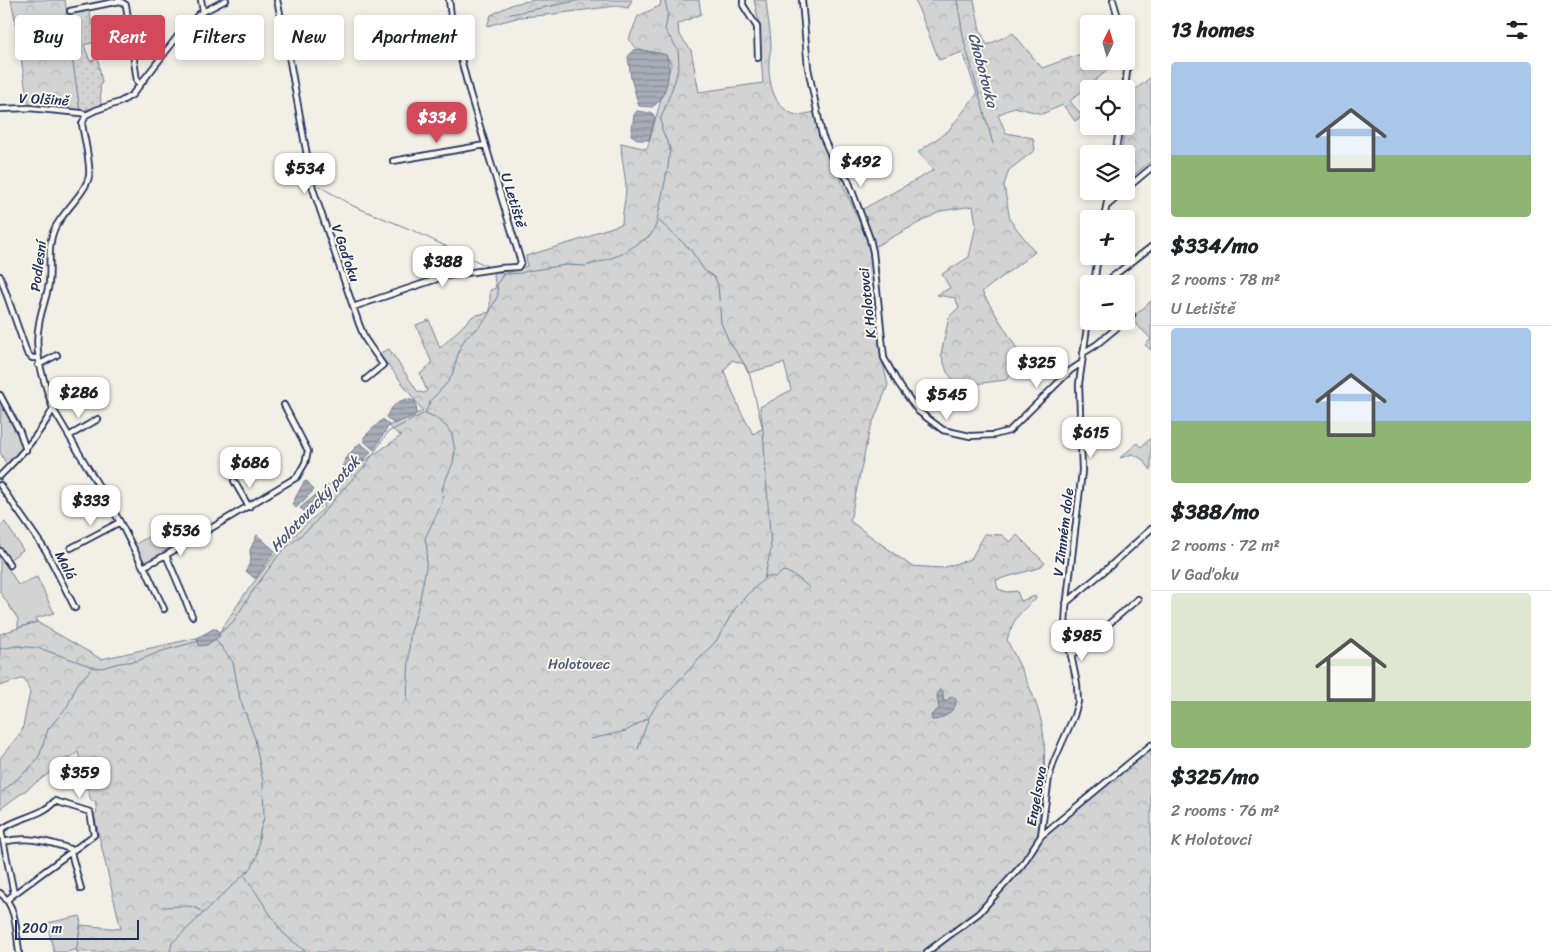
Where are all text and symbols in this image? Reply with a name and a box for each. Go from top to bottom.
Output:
text: 13 homes [1171,11,1254,49]
chip: Buy [15,15,81,60]
chip: Rent [91,15,165,60]
chip: Filters [175,15,264,60]
chip: New [274,15,344,60]
chip: Apartment [354,15,475,60]
north arrow [1080,15,1135,70]
map controls [1080,15,1135,330]
icon: filters [1503,16,1531,44]
water label: Chobotovka [961,30,1006,112]
button: locate [1080,80,1135,135]
street label: V Olšině [18,86,70,113]
icon: home [1306,95,1396,185]
pin: $334 [407,102,467,144]
text: $334 [418,103,456,132]
button: layers [1080,145,1135,200]
pin: $492 [831,146,891,188]
text: $492 [841,147,881,176]
pin: $534 [275,152,335,195]
text: $534 [285,154,325,183]
street label: U Letiště [493,170,534,231]
button: + [1080,210,1135,265]
street label: V Gaďoku [324,221,367,286]
text: $334/mo [1171,227,1259,265]
street label: Podlesní [23,237,54,293]
pin: $388 [413,246,473,288]
text: $388 [424,247,462,276]
street label: K Holotovci [851,265,884,339]
text: 2 rooms · 78 m² [1171,265,1280,294]
button: − [1080,275,1135,330]
text: U Letiště [1171,294,1235,323]
pin: $325 [1007,346,1067,389]
text: $325 [1018,348,1056,377]
icon: home [1306,360,1396,450]
pin: $286 [49,376,109,419]
text: $286 [60,378,98,407]
pin: $545 [917,378,977,421]
text: $545 [927,380,967,409]
pin: $615 [1061,416,1121,459]
text: $615 [1073,418,1109,447]
pin: $686 [220,446,280,489]
text: $686 [231,448,269,477]
water label: Holotovecký potok [263,449,368,558]
pin: $333 [61,484,121,527]
text: $333 [72,486,110,515]
street label: V Zimném dole [1046,486,1081,578]
text: $388/mo [1171,493,1259,531]
pin: $536 [151,514,211,557]
text: $536 [162,516,200,545]
text: 2 rooms · 72 m² [1171,531,1280,560]
street label: Malá [48,546,83,584]
text: V Gaďoku [1171,560,1239,589]
pin: $985 [1052,620,1112,662]
text: $985 [1062,621,1102,650]
icon: home [1306,625,1396,715]
park label: Holotovec [548,652,610,677]
pin: $359 [50,756,110,799]
text: $359 [60,758,100,787]
text: $325/mo [1171,758,1259,796]
street label: Engelsova [1019,764,1054,828]
text: 2 rooms · 76 m² [1171,796,1280,825]
text: K Holotovci [1171,825,1252,854]
text: 200 m [22,916,62,941]
scale bar [15,917,139,940]

